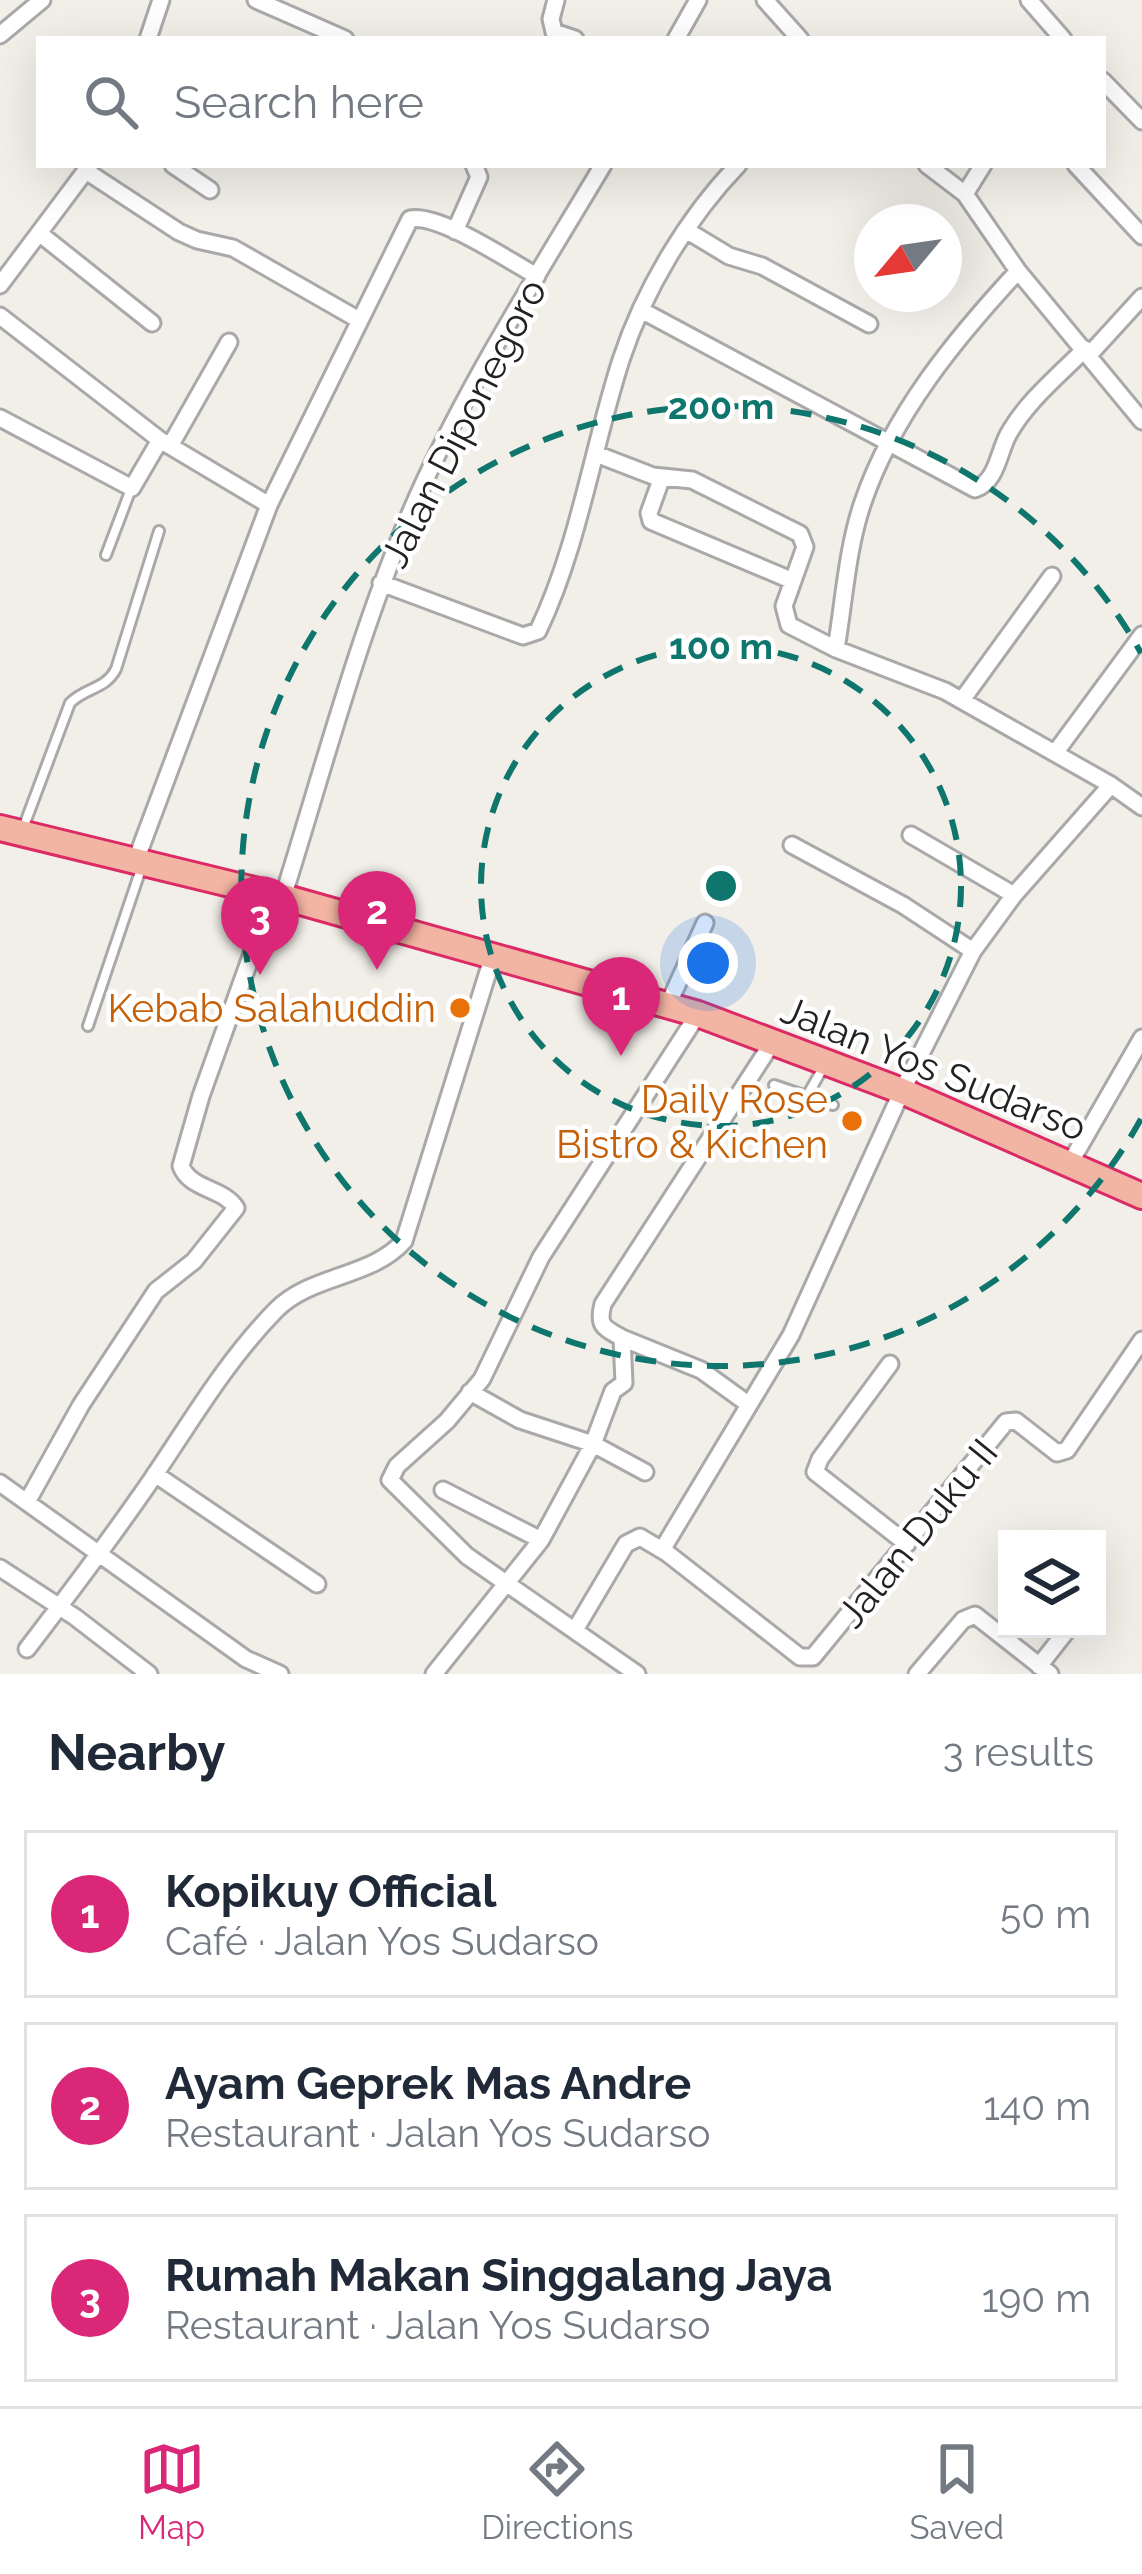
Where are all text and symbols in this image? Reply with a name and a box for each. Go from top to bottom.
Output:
search box [36,36,1106,168]
icon: search [78,69,144,135]
text: Search here [174,76,424,129]
north arrow [854,204,962,312]
street label: Jalan Diponegoro [371,271,555,575]
text: 200 m [668,385,774,427]
text: 100 m [669,625,773,667]
centre of rings [700,865,742,907]
pin: 2 [338,871,416,970]
pin: 3 [221,876,299,975]
your location [678,933,738,993]
pin: 1 [582,957,660,1056]
place label: Kebab Salahuddin [107,985,436,1031]
street label: Jalan Yos Sudarso [775,986,1093,1150]
marker: Kebab Salahuddin [447,995,473,1021]
place label: Daily Rose Bistro & Kichen [556,1076,828,1167]
marker: Daily Rose Bistro & Kichen [839,1108,865,1134]
street label: Jalan Duku II [827,1430,1007,1636]
map controls [998,1530,1106,1638]
button: layers [998,1530,1106,1638]
text: Nearby [48,1722,225,1782]
text: 3 results [943,1729,1094,1775]
text: Kopikuy Official [165,1865,496,1918]
text: 1 [80,1891,100,1937]
text: 50 m [1000,1891,1091,1937]
text: Café · Jalan Yos Sudarso [165,1918,599,1964]
text: Ayam Geprek Mas Andre [165,2057,691,2110]
text: 2 [79,2083,101,2129]
text: 140 m [983,2083,1091,2129]
text: Restaurant · Jalan Yos Sudarso [165,2110,710,2156]
text: Rumah Makan Singgalang Jaya [165,2249,832,2302]
text: 3 [79,2275,101,2321]
text: 190 m [982,2275,1091,2321]
text: Restaurant · Jalan Yos Sudarso [165,2302,710,2348]
tab: Map [138,2436,205,2547]
tab: Directions [481,2436,634,2547]
tab: Saved [910,2436,1004,2547]

